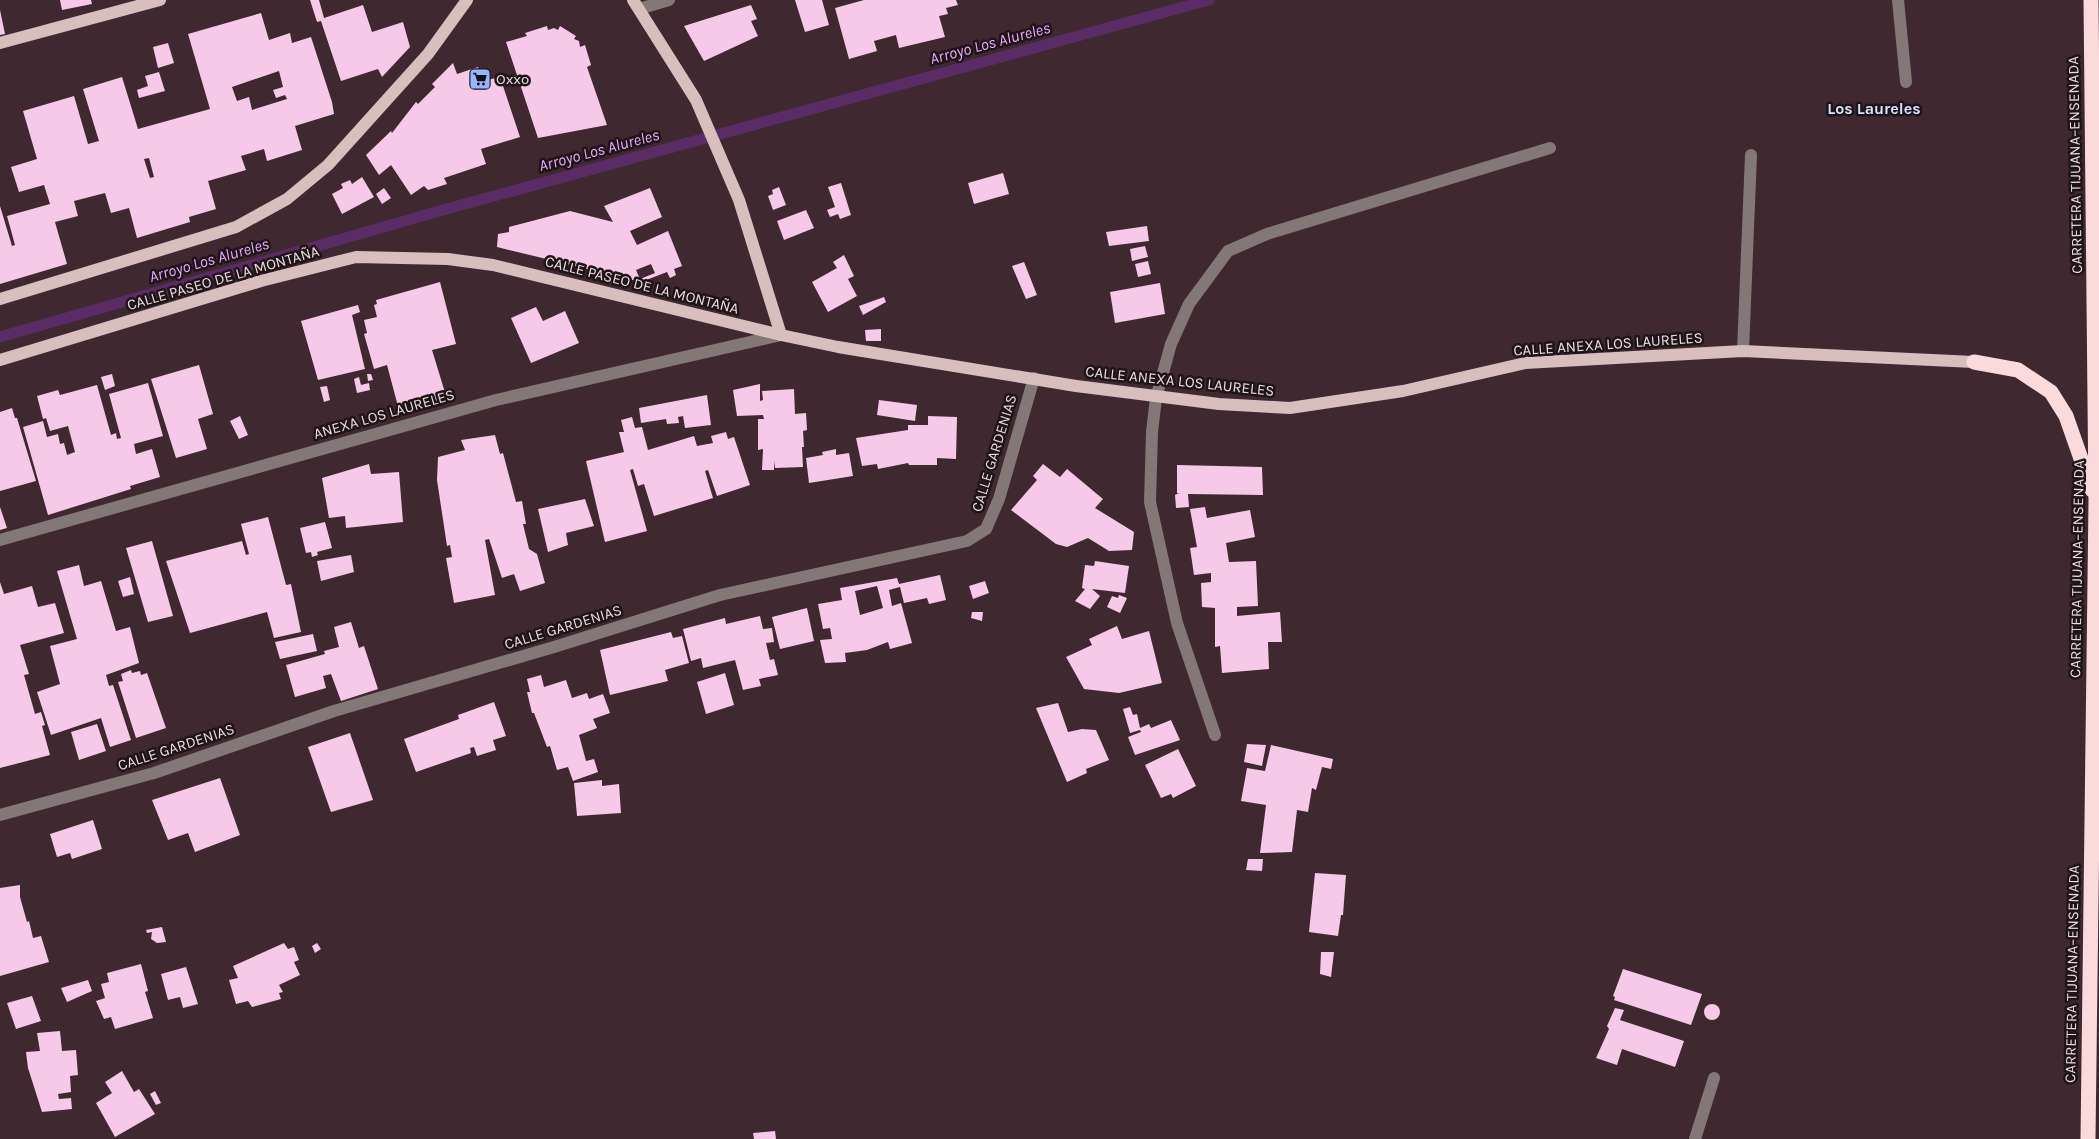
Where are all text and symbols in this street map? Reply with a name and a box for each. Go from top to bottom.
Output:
water label: Arroyo Los Alureles [928,18,1053,68]
street label: CARRETERA TIJUANA–ENSENADA [2064,56,2086,274]
supermarket icon: Oxxo [468,67,492,91]
place label: Oxxo [496,70,529,88]
district label: Los Laureles [1827,99,1921,118]
water label: Arroyo Los Alureles [537,125,662,175]
water label: Arroyo Los Alureles [147,234,272,286]
street label: CALLE PASEO DE LA MONTAÑA [125,242,322,314]
street label: CALLE PASEO DE LA MONTAÑA [543,252,741,318]
street label: CALLE ANEXA LOS LAURELES [1513,328,1703,360]
street label: CALLE ANEXA LOS LAURELES [1085,362,1275,400]
street label: ANEXA LOS LAURELES [311,385,457,443]
street label: CALLE GARDENIAS [968,392,1020,514]
street label: CARRETERA TIJUANA–ENSENADA [2066,460,2088,678]
street label: CALLE GARDENIAS [502,601,624,653]
street label: CALLE GARDENIAS [115,720,237,774]
street label: CARRETERA TIJUANA–ENSENADA [2061,865,2083,1083]

